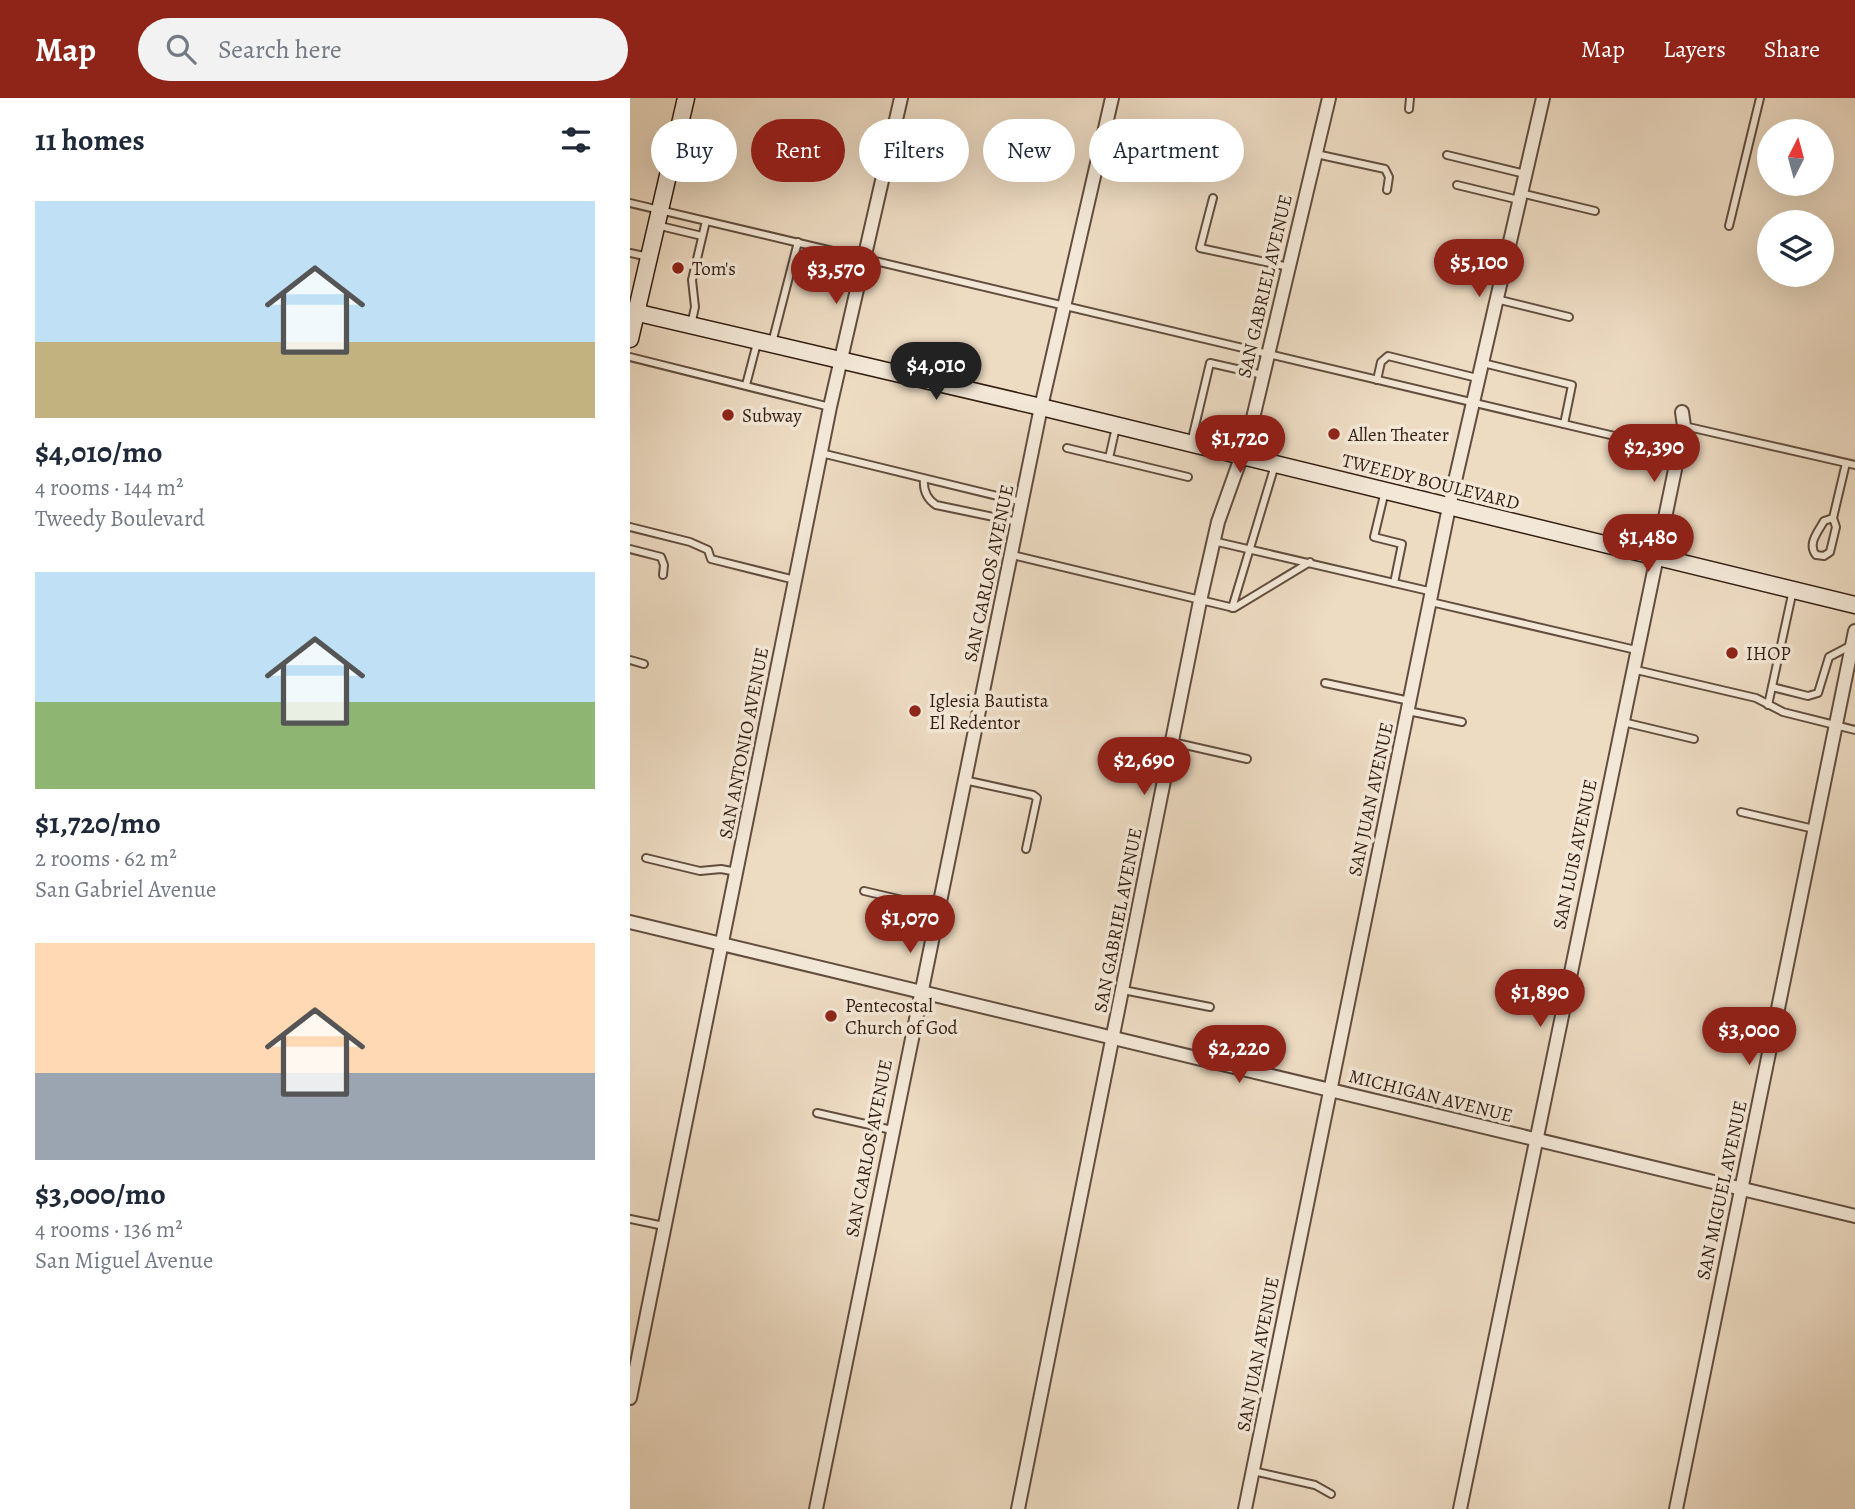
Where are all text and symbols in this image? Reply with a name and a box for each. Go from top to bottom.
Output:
search box [138,18,628,81]
text: Map [35,27,96,72]
icon: search [162,30,200,68]
text: Search here [218,32,342,67]
text: Map [1581,33,1625,65]
text: Layers [1663,33,1726,65]
text: Share [1764,33,1820,65]
chip: Buy [651,119,737,182]
chip: Rent [751,119,845,182]
chip: Filters [859,119,969,182]
chip: New [983,119,1075,182]
chip: Apartment [1089,119,1244,182]
north arrow [1757,119,1834,196]
map controls [1757,119,1834,287]
text: 11 homes [35,120,145,160]
icon: filters [557,121,595,159]
street label: SAN GABRIEL AVENUE [1231,192,1299,381]
button: layers [1757,210,1834,287]
pin: $5,100 [1422,240,1536,299]
pin: $3,570 [779,246,893,306]
text: $5,100 [1450,246,1508,277]
icon: home [252,247,378,373]
text: $3,570 [807,253,865,284]
place label: Tom's [692,256,736,282]
marker: Tom's [670,260,686,276]
pin: $4,010 [879,342,993,402]
text: $4,010 [906,349,966,380]
place label: Subway [742,403,802,429]
marker: Subway [720,407,736,423]
pin: $1,720 [1183,416,1297,475]
text: $1,720 [1211,422,1269,453]
place label: Allen Theater [1347,422,1449,448]
pin: $2,390 [1597,424,1711,484]
marker: Allen Theater [1326,426,1342,442]
text: $2,390 [1624,431,1684,462]
text: $4,010/mo [35,432,163,472]
street label: TWEEDY BOULEVARD [1339,447,1522,517]
text: 4 rooms · 144 m² [35,472,183,503]
street label: SAN CARLOS AVENUE [957,482,1020,664]
text: Tweedy Boulevard [35,503,205,534]
pin: $1,480 [1591,514,1705,574]
text: $1,480 [1619,521,1677,552]
icon: home [252,618,378,744]
place label: IHOP [1746,641,1791,667]
street label: SAN ANTONIO AVENUE [713,645,775,841]
marker: IHOP [1724,645,1740,661]
place label: Iglesia Bautista El Redentor [929,688,1049,736]
marker: Iglesia Bautista El Redentor [907,703,923,719]
street label: SAN JUAN AVENUE [1342,720,1400,879]
pin: $2,690 [1087,738,1201,797]
text: $2,690 [1114,744,1174,775]
street label: SAN LUIS AVENUE [1546,777,1604,932]
text: $1,720/mo [35,803,161,843]
street label: SAN GABRIEL AVENUE [1087,826,1149,1015]
text: 2 rooms · 62 m² [35,843,177,874]
text: San Gabriel Avenue [35,874,216,905]
pin: $1,070 [853,896,967,955]
text: $1,070 [881,902,939,933]
pin: $1,890 [1483,970,1597,1029]
text: $1,890 [1511,976,1569,1007]
icon: home [252,989,378,1115]
place label: Pentecostal Church of God [845,993,959,1041]
pin: $3,000 [1692,1007,1806,1067]
marker: Pentecostal Church of God [823,1008,839,1024]
text: $3,000 [1718,1014,1780,1045]
pin: $2,220 [1182,1026,1296,1085]
text: $2,220 [1208,1032,1270,1063]
street label: SAN CARLOS AVENUE [839,1057,899,1239]
street label: MICHIGAN AVENUE [1346,1063,1515,1129]
street label: SAN MIGUEL AVENUE [1690,1098,1754,1282]
text: $3,000/mo [35,1174,166,1214]
text: 4 rooms · 136 m² [35,1214,183,1245]
text: San Miguel Avenue [35,1245,213,1276]
street label: SAN JUAN AVENUE [1230,1275,1286,1434]

